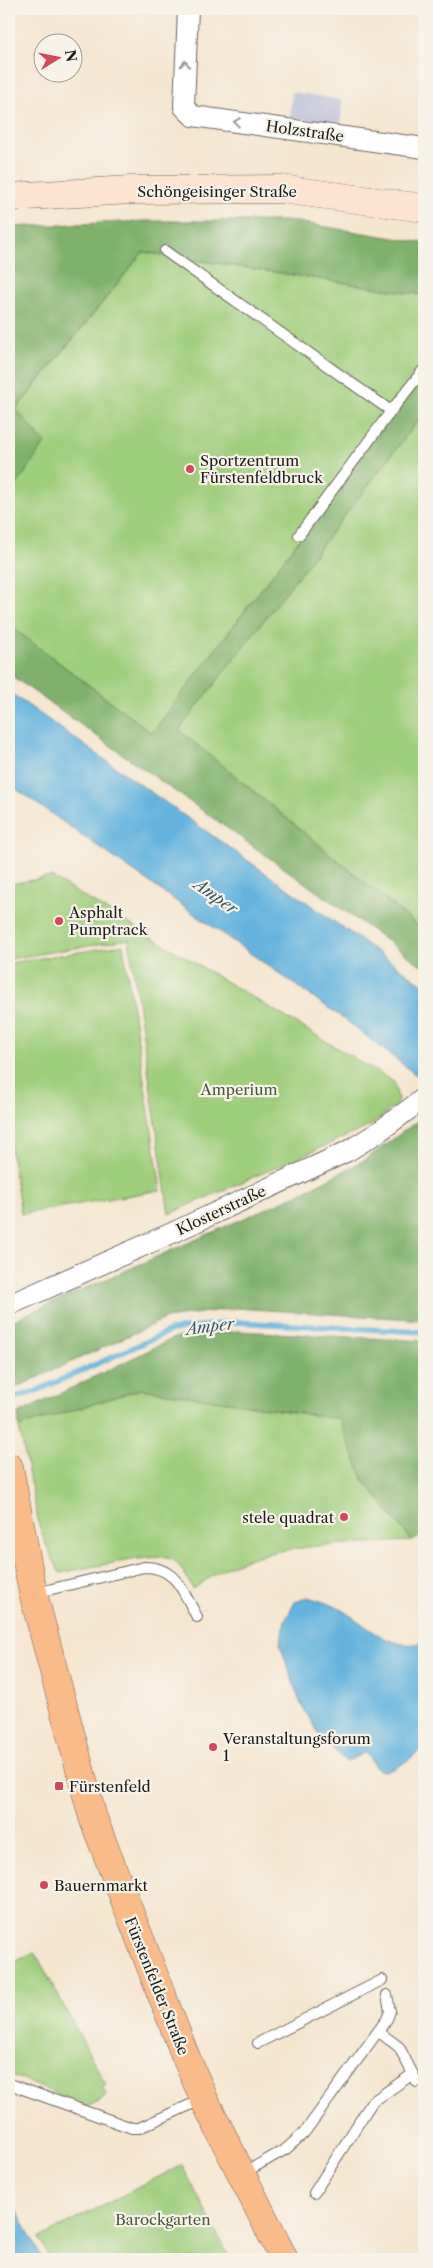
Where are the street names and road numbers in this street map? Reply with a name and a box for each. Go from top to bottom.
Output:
street label: Holzstraße [265,116,345,146]
street label: Schöngeisinger Straße [137,182,297,201]
street label: Klosterstraße [173,1181,269,1239]
street label: Fürstenfelder Straße [121,1914,193,2058]

